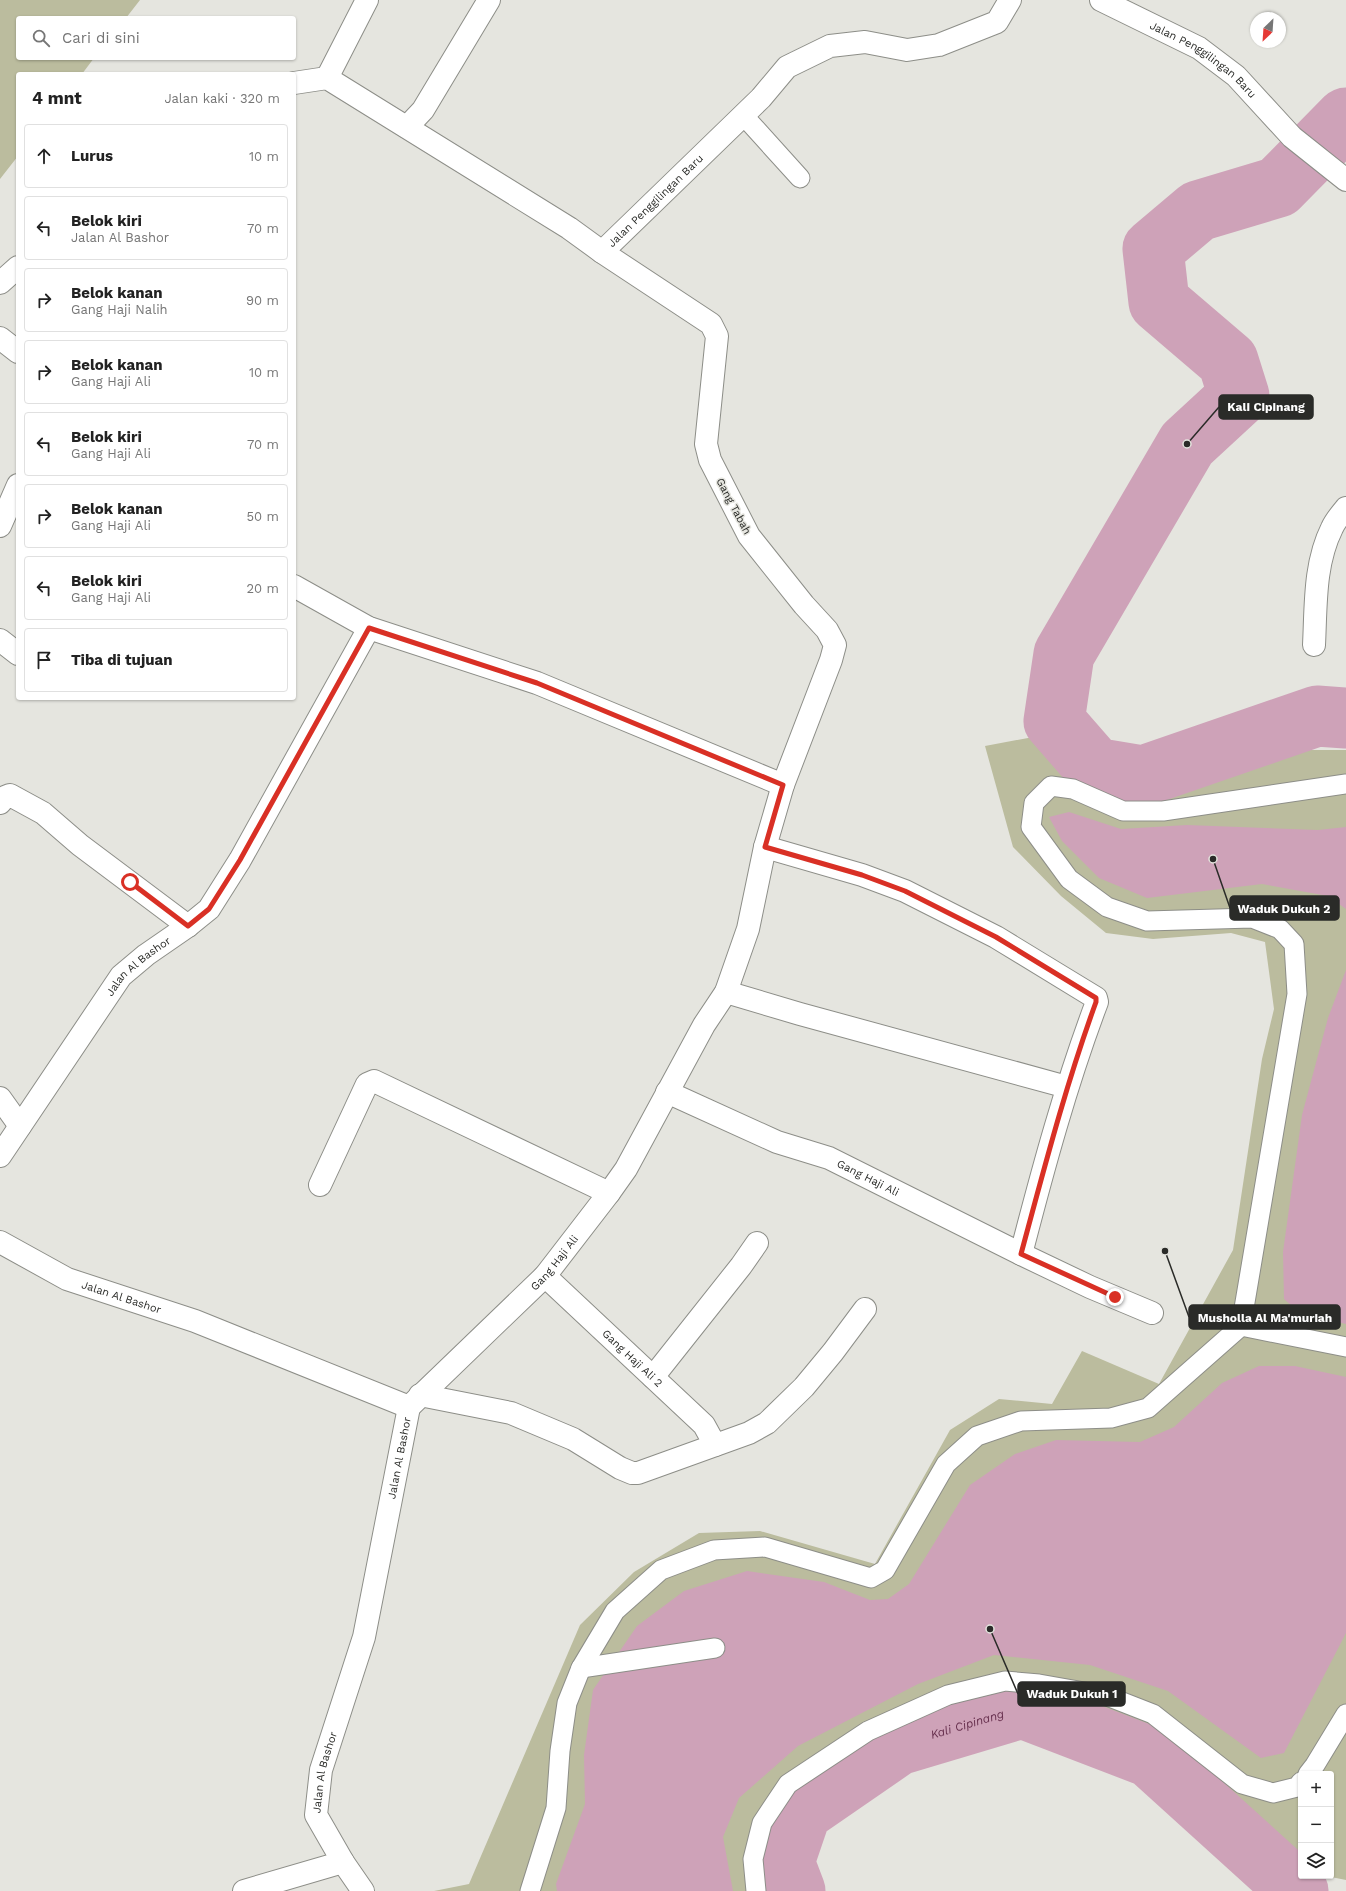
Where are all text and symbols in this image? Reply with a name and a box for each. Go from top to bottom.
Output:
north arrow [1250,12,1286,48]
search box [16,16,296,60]
street label: Jalan Penggilingan Baru [1148,19,1259,101]
icon: search [30,27,52,49]
text: Cari di sini [62,29,140,47]
text: 4 mnt [32,88,82,108]
text: Jalan kaki · 320 m [164,91,280,106]
icon: ahead [33,145,55,167]
text: Lurus [71,147,113,165]
text: 10 m [249,149,279,164]
street label: Jalan Penggilingan Baru [605,152,706,250]
text: Belok kiri [71,212,142,230]
icon: left [33,217,55,239]
text: 70 m [247,221,279,236]
text: Jalan Al Bashor [71,230,169,245]
text: Belok kanan [71,284,162,302]
icon: right [33,289,55,311]
text: 90 m [246,293,279,308]
text: Gang Haji Nalih [71,302,168,317]
text: Belok kanan [71,356,162,374]
icon: right [33,361,55,383]
text: 10 m [249,365,279,380]
text: Gang Haji Ali [71,374,151,389]
callout: Kali Cipinang [1219,395,1313,419]
text: Kali Cipinang [1227,400,1305,414]
text: Belok kiri [71,428,142,446]
icon: left [33,433,55,455]
text: 70 m [247,437,279,452]
text: Gang Haji Ali [71,446,151,461]
street label: Gang Tabah [713,476,754,537]
text: Belok kanan [71,500,162,518]
icon: right [33,505,55,527]
text: 50 m [247,509,279,524]
text: Gang Haji Ali [71,518,151,533]
text: Belok kiri [71,572,142,590]
icon: left [33,577,55,599]
text: 20 m [247,581,279,596]
text: Gang Haji Ali [71,590,151,605]
icon: arrive [33,649,55,671]
text: Tiba di tujuan [71,651,173,669]
route start [121,873,139,891]
callout: Waduk Dukuh 2 [1230,896,1339,920]
text: Waduk Dukuh 2 [1238,902,1330,916]
street label: Jalan Al Bashor [103,934,173,999]
street label: Gang Haji Ali [835,1157,901,1199]
street label: Gang Haji Ali [528,1233,581,1293]
street label: Jalan Al Bashor [80,1278,163,1317]
route end [1106,1288,1124,1306]
callout: Musholla Al Ma'muriah [1189,1305,1340,1329]
text: Musholla Al Ma'muriah [1198,1311,1332,1325]
street label: Gang Haji Ali 2 [599,1327,665,1390]
street label: Jalan Al Bashor [385,1415,414,1500]
callout: Waduk Dukuh 1 [1018,1682,1125,1706]
text: Waduk Dukuh 1 [1027,1687,1117,1701]
water label: Kali Cipinang [929,1707,1006,1742]
street label: Jalan Al Bashor [310,1730,340,1814]
map controls [1298,1771,1334,1879]
button: + [1298,1771,1334,1807]
button: − [1298,1807,1334,1843]
button: layers [1298,1843,1334,1879]

